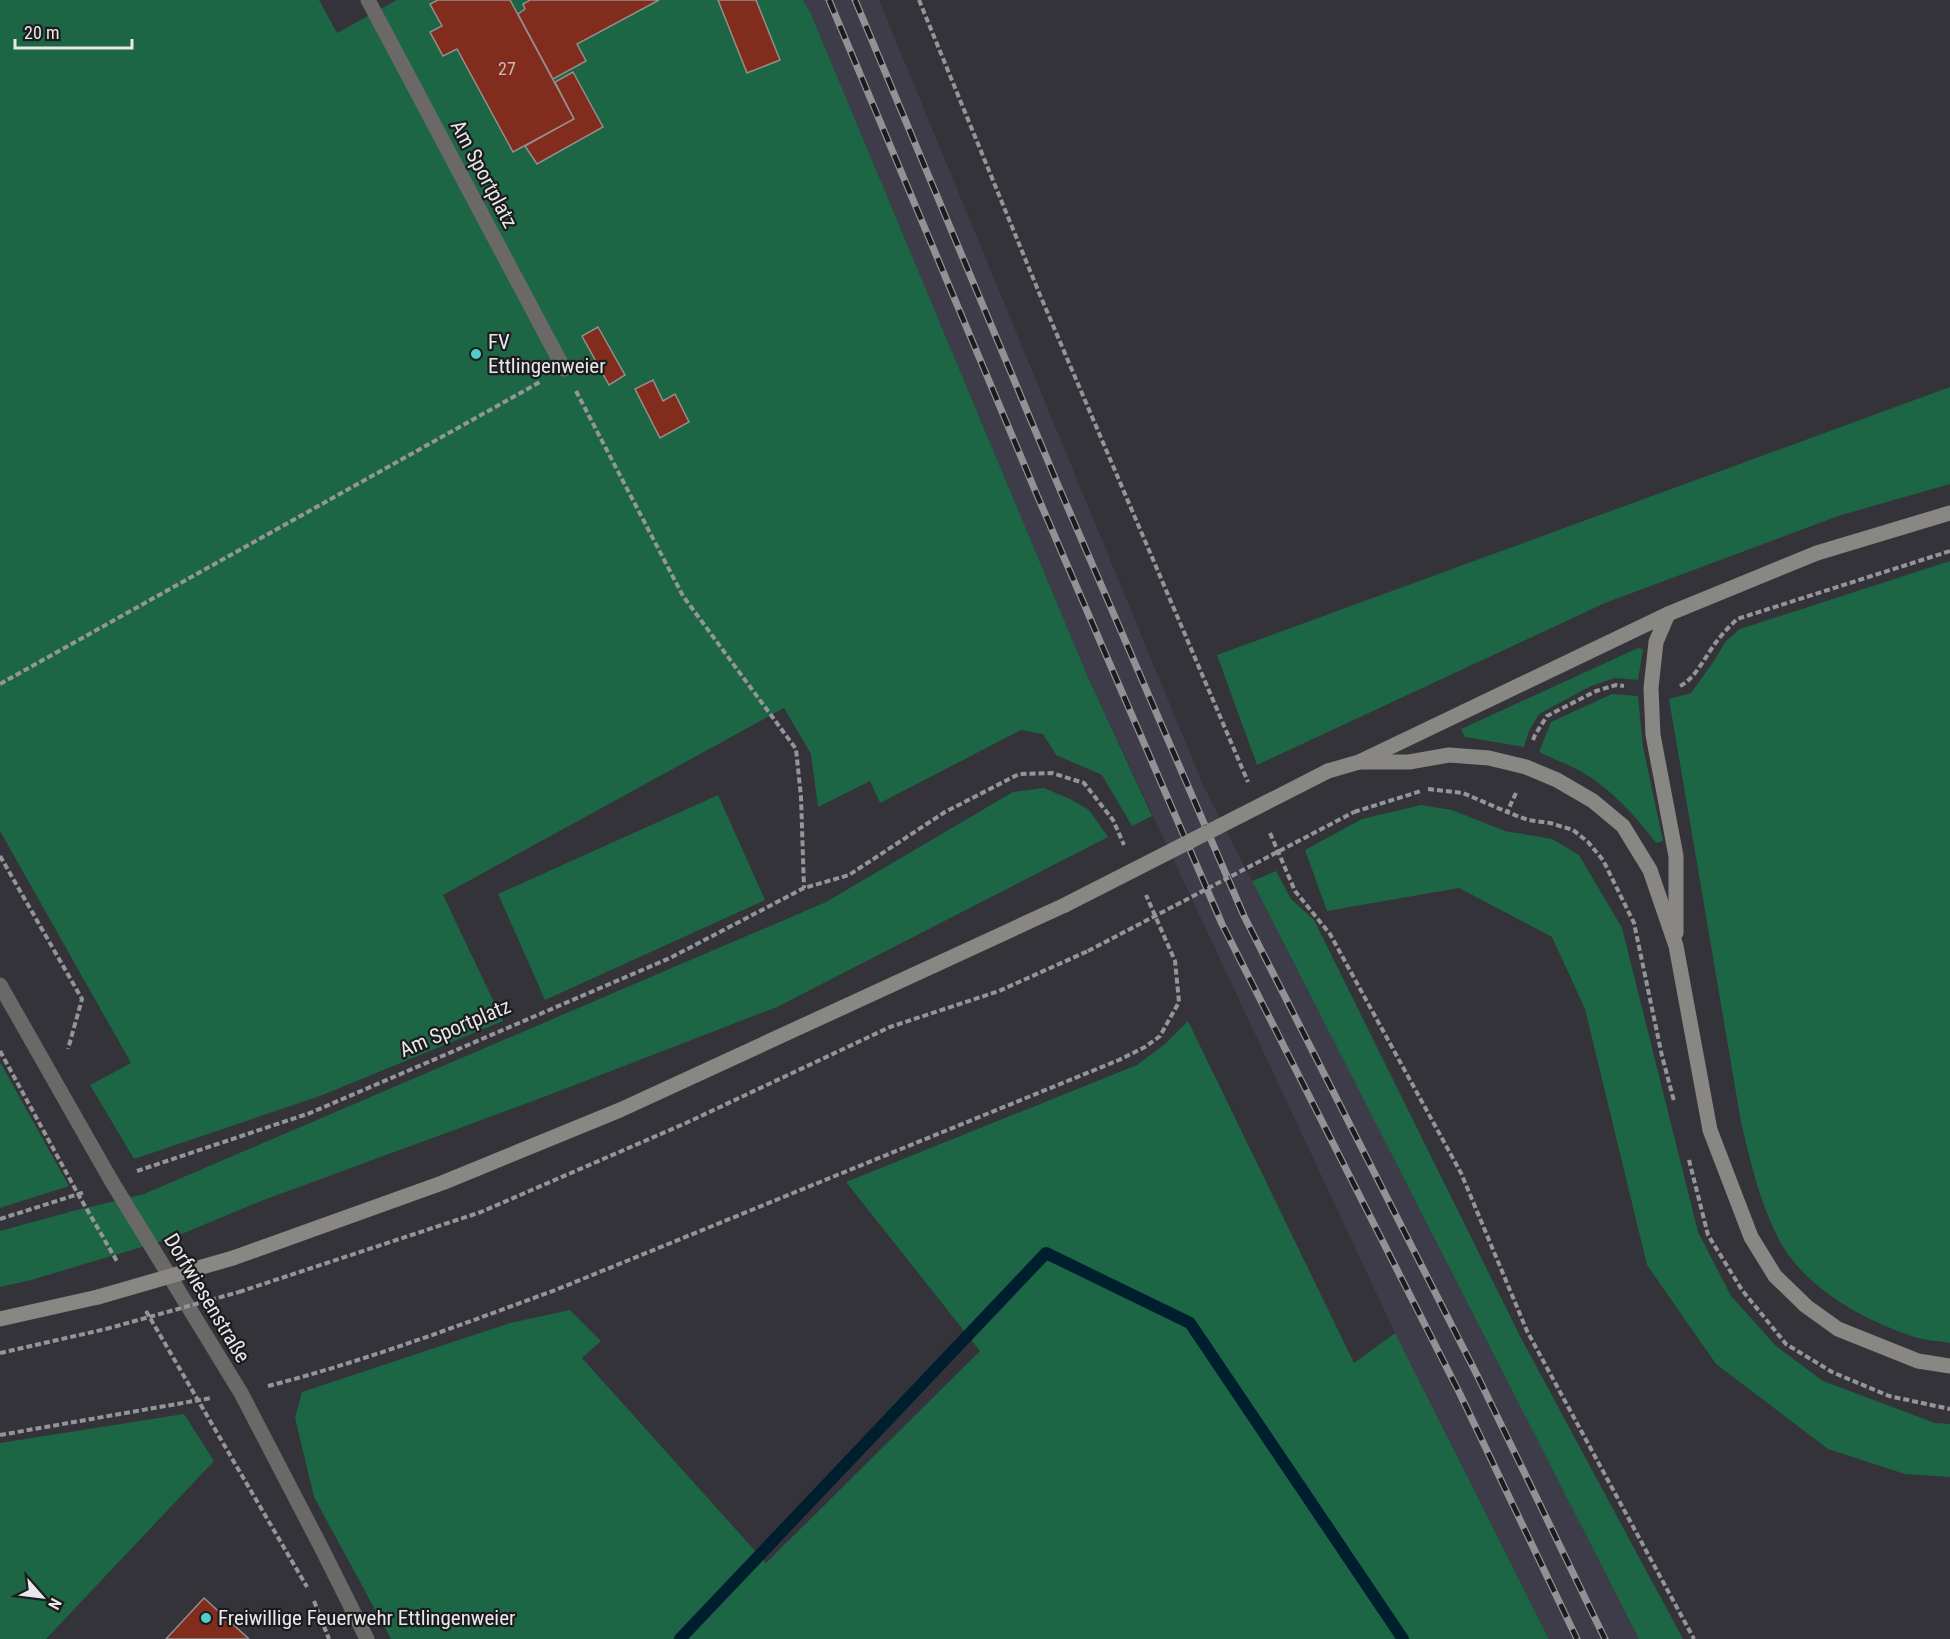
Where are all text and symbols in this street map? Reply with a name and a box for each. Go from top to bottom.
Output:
scale bar [15,12,132,50]
text: 20 m [24,22,59,43]
house number: 27 [498,58,516,79]
street label: Am Sportplatz [446,116,522,232]
place label: FV Ettlingenweier [488,330,606,378]
marker: FV Ettlingenweier [469,347,483,361]
street label: Am Sportplatz [396,994,514,1062]
street label: Dorfwiesenstraße [159,1229,255,1367]
north arrow [12,1567,72,1627]
text: N [44,1595,65,1613]
place label: Freiwillige Feuerwehr Ettlingenweier [218,1606,515,1630]
marker: Freiwillige Feuerwehr Ettlingenweier [199,1611,213,1625]

